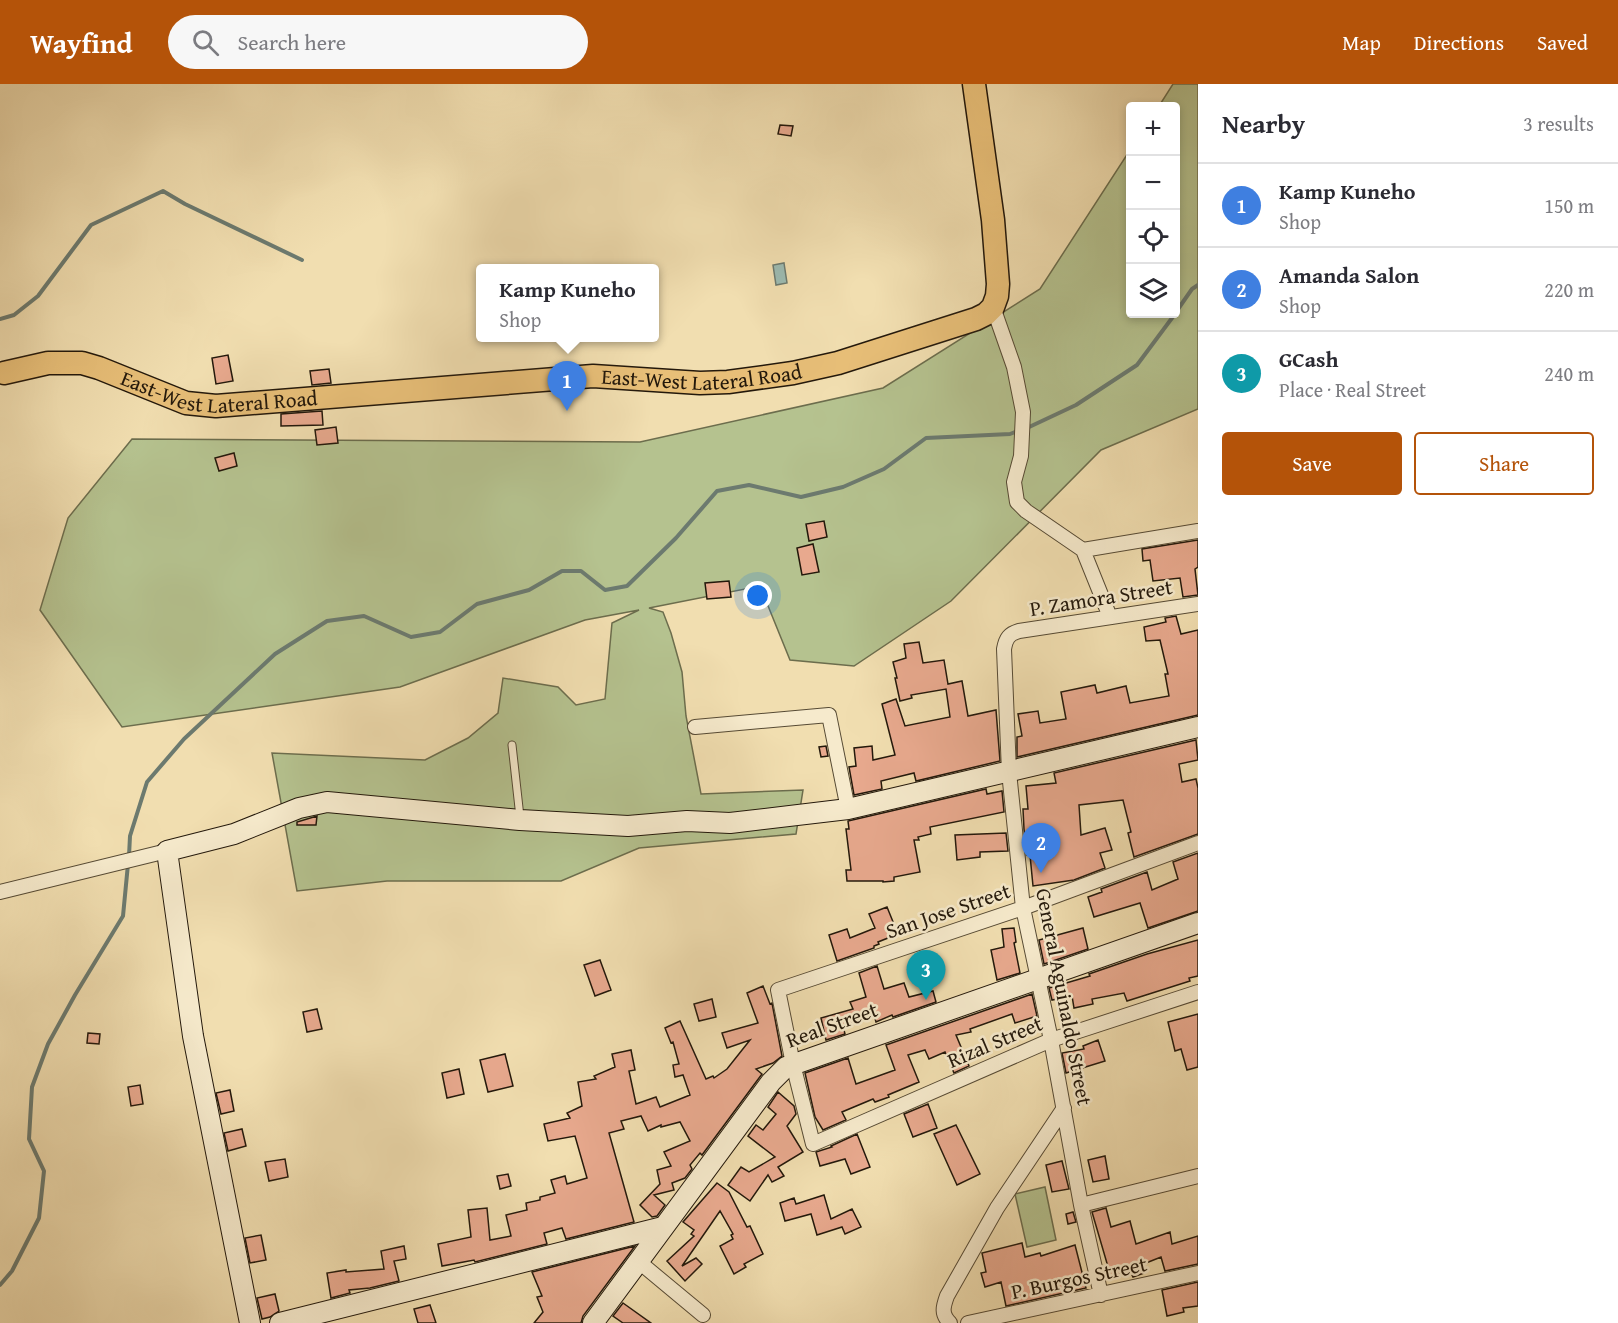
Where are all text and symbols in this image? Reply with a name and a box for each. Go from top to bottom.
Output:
search box [168,15,588,69]
text: Wayfind [30,22,132,63]
icon: search [189,26,222,59]
text: Search here [237,26,346,58]
text: Map [1342,27,1381,58]
text: Directions [1414,27,1504,58]
text: Saved [1537,27,1588,58]
map controls [1126,102,1180,318]
button: + [1126,102,1180,156]
text: Nearby [1222,104,1305,143]
text: 3 results [1523,109,1594,138]
button: − [1126,156,1180,210]
text: Kamp Kuneho [1279,175,1415,207]
text: 1 [1236,191,1247,220]
text: 150 m [1544,191,1594,220]
text: Shop [1279,207,1321,236]
button: locate [1126,210,1180,264]
text: Amanda Salon [1279,259,1419,291]
popup [476,264,659,342]
button: layers [1126,264,1180,318]
text: Kamp Kuneho [499,273,636,305]
text: 2 [1236,275,1247,304]
text: 220 m [1544,275,1594,304]
text: Shop [1279,291,1321,320]
text: Shop [499,305,541,334]
text: GCash [1279,343,1339,375]
street label: East-West Lateral Road [600,355,806,398]
text: 3 [1236,359,1247,388]
text: 240 m [1544,359,1594,388]
street label: East-West Lateral Road [116,362,319,421]
pin: 1 [548,362,586,411]
text: Place · Real Street [1279,375,1426,404]
button: Save [1222,432,1402,495]
button: Share [1414,432,1594,495]
street label: P. Zamora Street [1027,571,1175,624]
your location [743,581,772,610]
pin: 2 [1022,824,1060,873]
street label: San Jose Street [881,875,1015,946]
street label: General Aguinaldo Street [1028,886,1101,1109]
pin: 3 [906,950,946,1000]
street label: Real Street [782,993,883,1055]
street label: Rizal Street [942,1007,1048,1075]
street label: P. Burgos Street [1008,1248,1150,1307]

